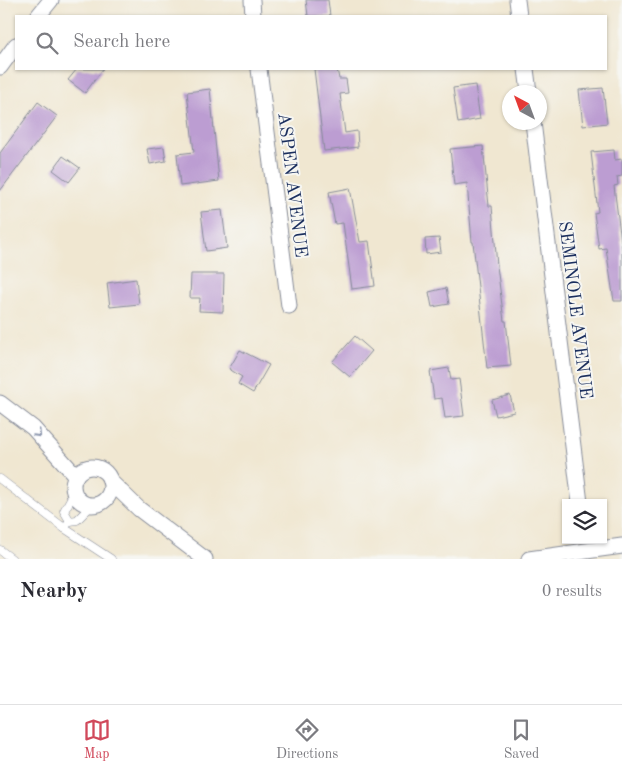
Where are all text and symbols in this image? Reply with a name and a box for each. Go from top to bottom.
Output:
search box [15,15,607,70]
icon: search [33,29,61,57]
text: Search here [73,33,170,52]
north arrow [502,85,547,130]
street label: ASPEN AVENUE [274,111,310,259]
street label: SEMINOLE AVENUE [555,220,595,400]
one-way arrow [32,428,41,437]
map controls [562,499,607,544]
button: layers [562,499,607,544]
text: Nearby [20,581,88,602]
text: 0 results [542,584,602,600]
tab: Map [83,716,111,763]
tab: Directions [276,716,338,763]
tab: Saved [504,716,539,763]

